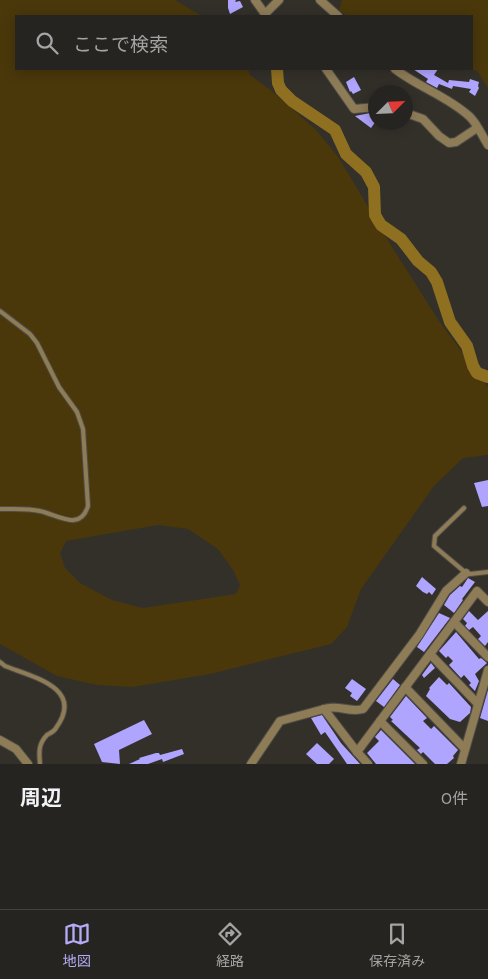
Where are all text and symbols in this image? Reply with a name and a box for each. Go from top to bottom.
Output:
search box [15,15,473,70]
icon: search [33,29,61,57]
text: ここで検索 [73,32,168,57]
north arrow [368,85,413,130]
text: 周辺 [20,784,62,812]
text: 0件 [441,788,468,809]
tab: 地図 [63,920,91,970]
tab: 経路 [216,920,244,970]
tab: 保存済み [369,920,425,970]

